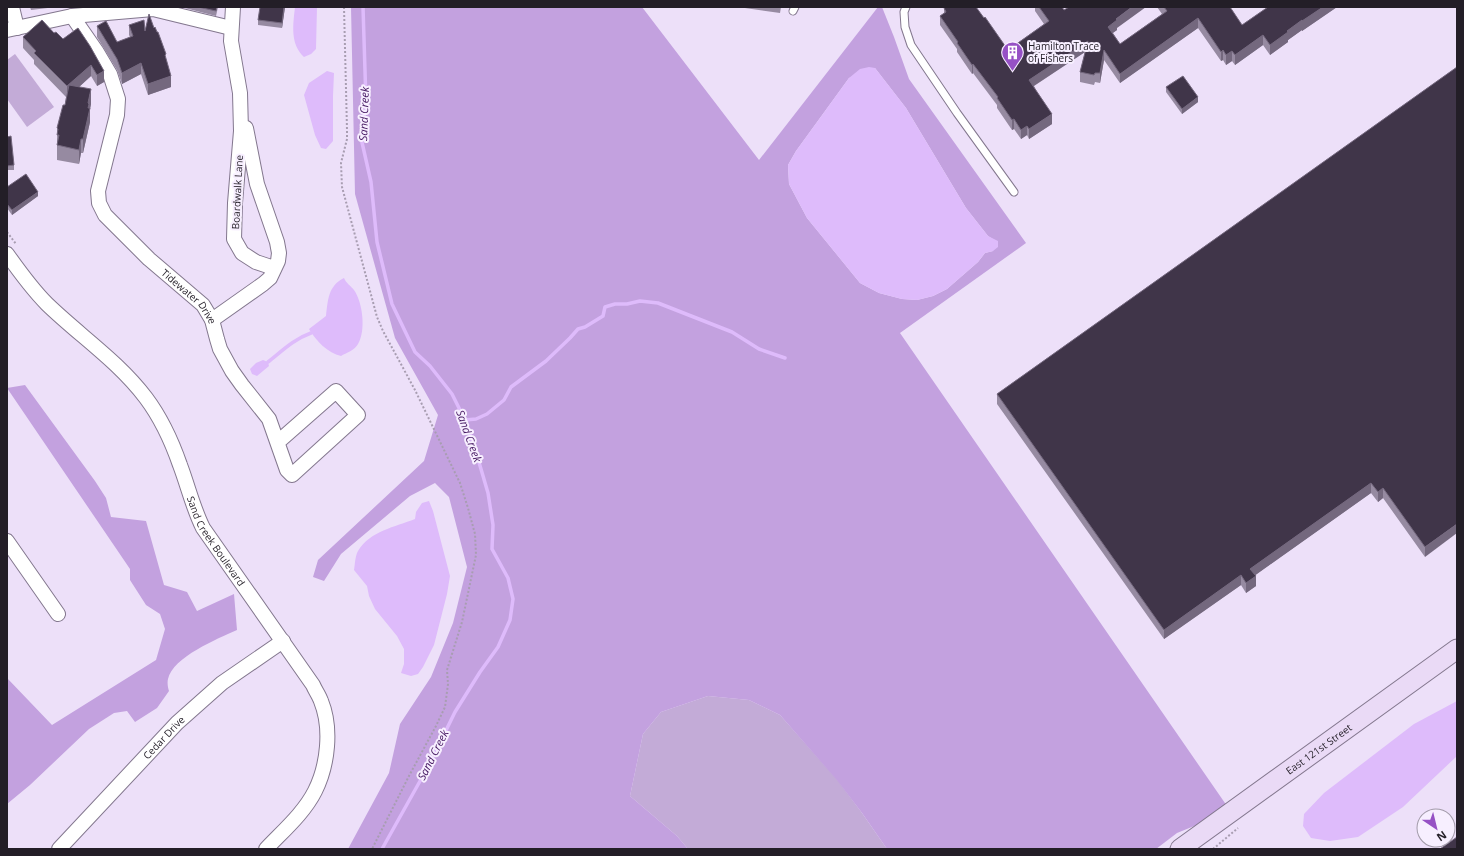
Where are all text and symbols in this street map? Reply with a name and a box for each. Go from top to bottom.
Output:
building icon: Hamilton Trace of Fishers [1000,39,1026,72]
place label: Hamilton Trace of Fishers [1028,39,1099,65]
water label: Sand Creek [355,86,372,141]
street label: Boardwalk Lane [228,154,246,230]
street label: Tidewater Drive [159,266,220,326]
water label: Sand Creek [453,408,486,465]
street label: Sand Creek Boulevard [184,494,248,589]
street label: Cedar Drive [140,712,188,762]
street label: East 121st Street [1283,720,1355,777]
water label: Sand Creek [414,727,452,782]
north arrow [1416,808,1456,848]
text: N [1434,828,1450,845]

